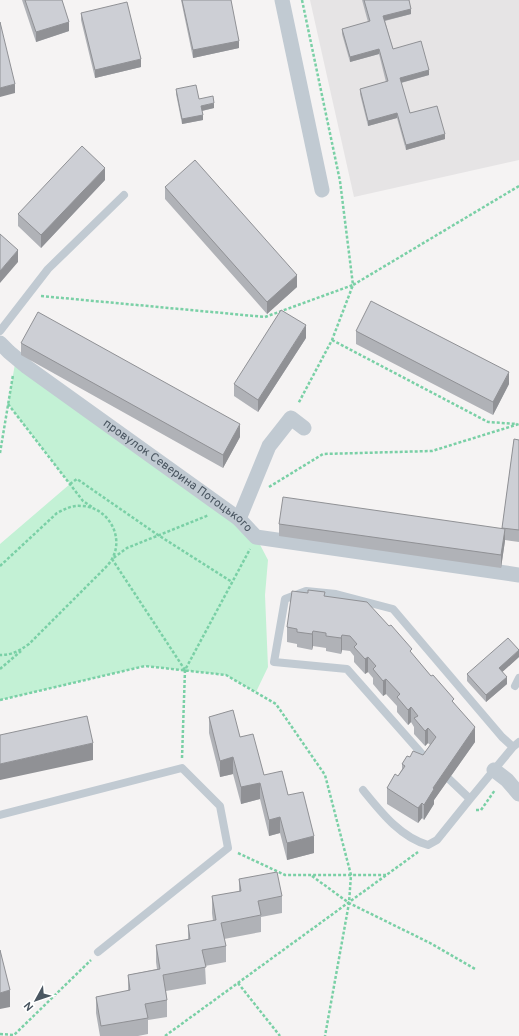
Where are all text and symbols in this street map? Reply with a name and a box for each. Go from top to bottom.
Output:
street label: провулок Северина Потоцького [100,416,256,536]
north arrow [16,980,56,1020]
text: N [21,998,37,1013]

